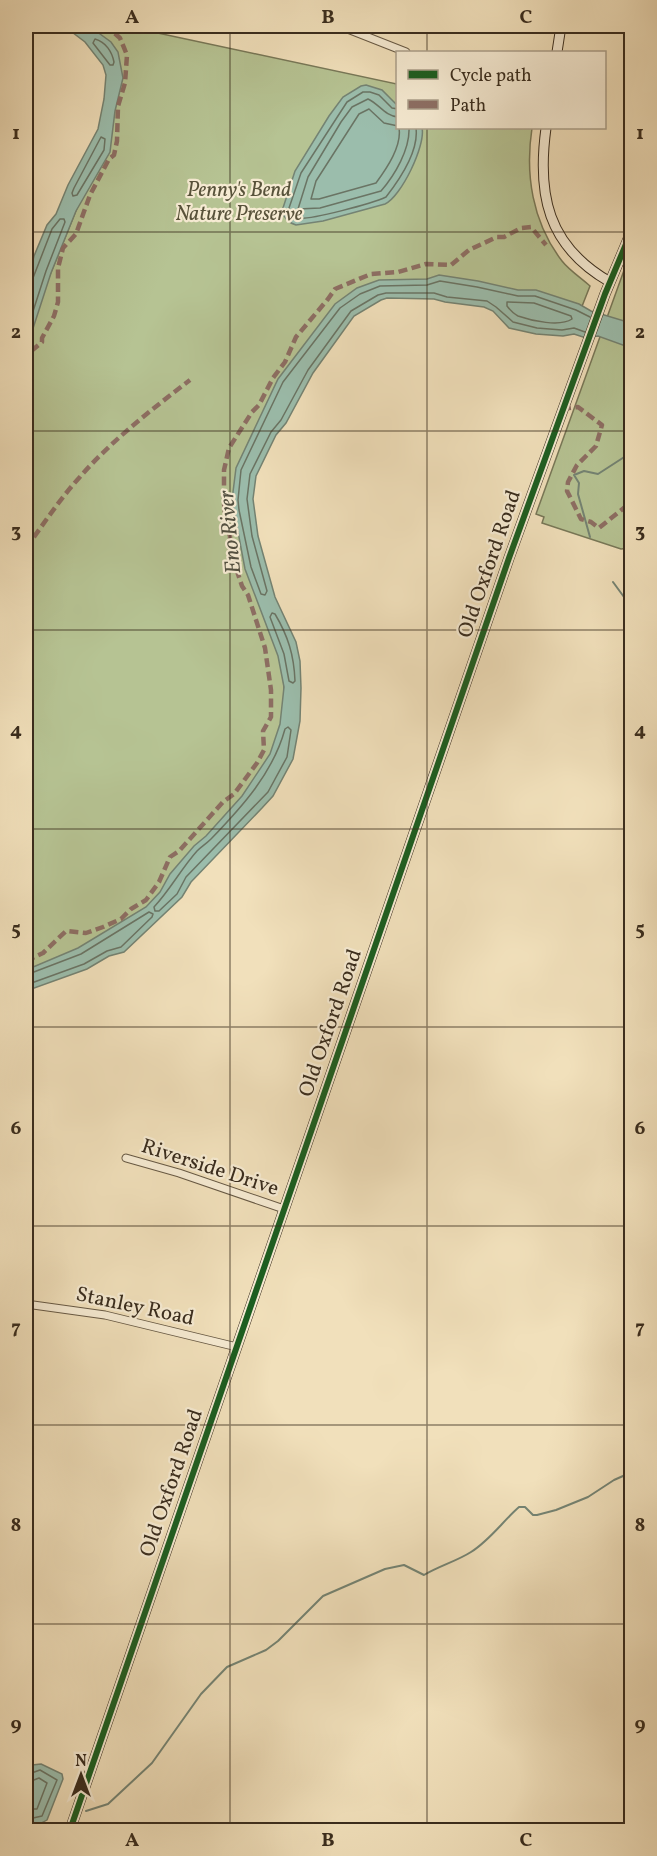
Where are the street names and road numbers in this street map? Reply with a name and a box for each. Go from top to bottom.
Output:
street label: Old Oxford Road [451,486,529,642]
street label: Old Oxford Road [292,945,370,1101]
street label: Riverside Drive [138,1132,282,1204]
street label: Stanley Road [73,1280,197,1334]
street label: Old Oxford Road [133,1405,211,1561]

